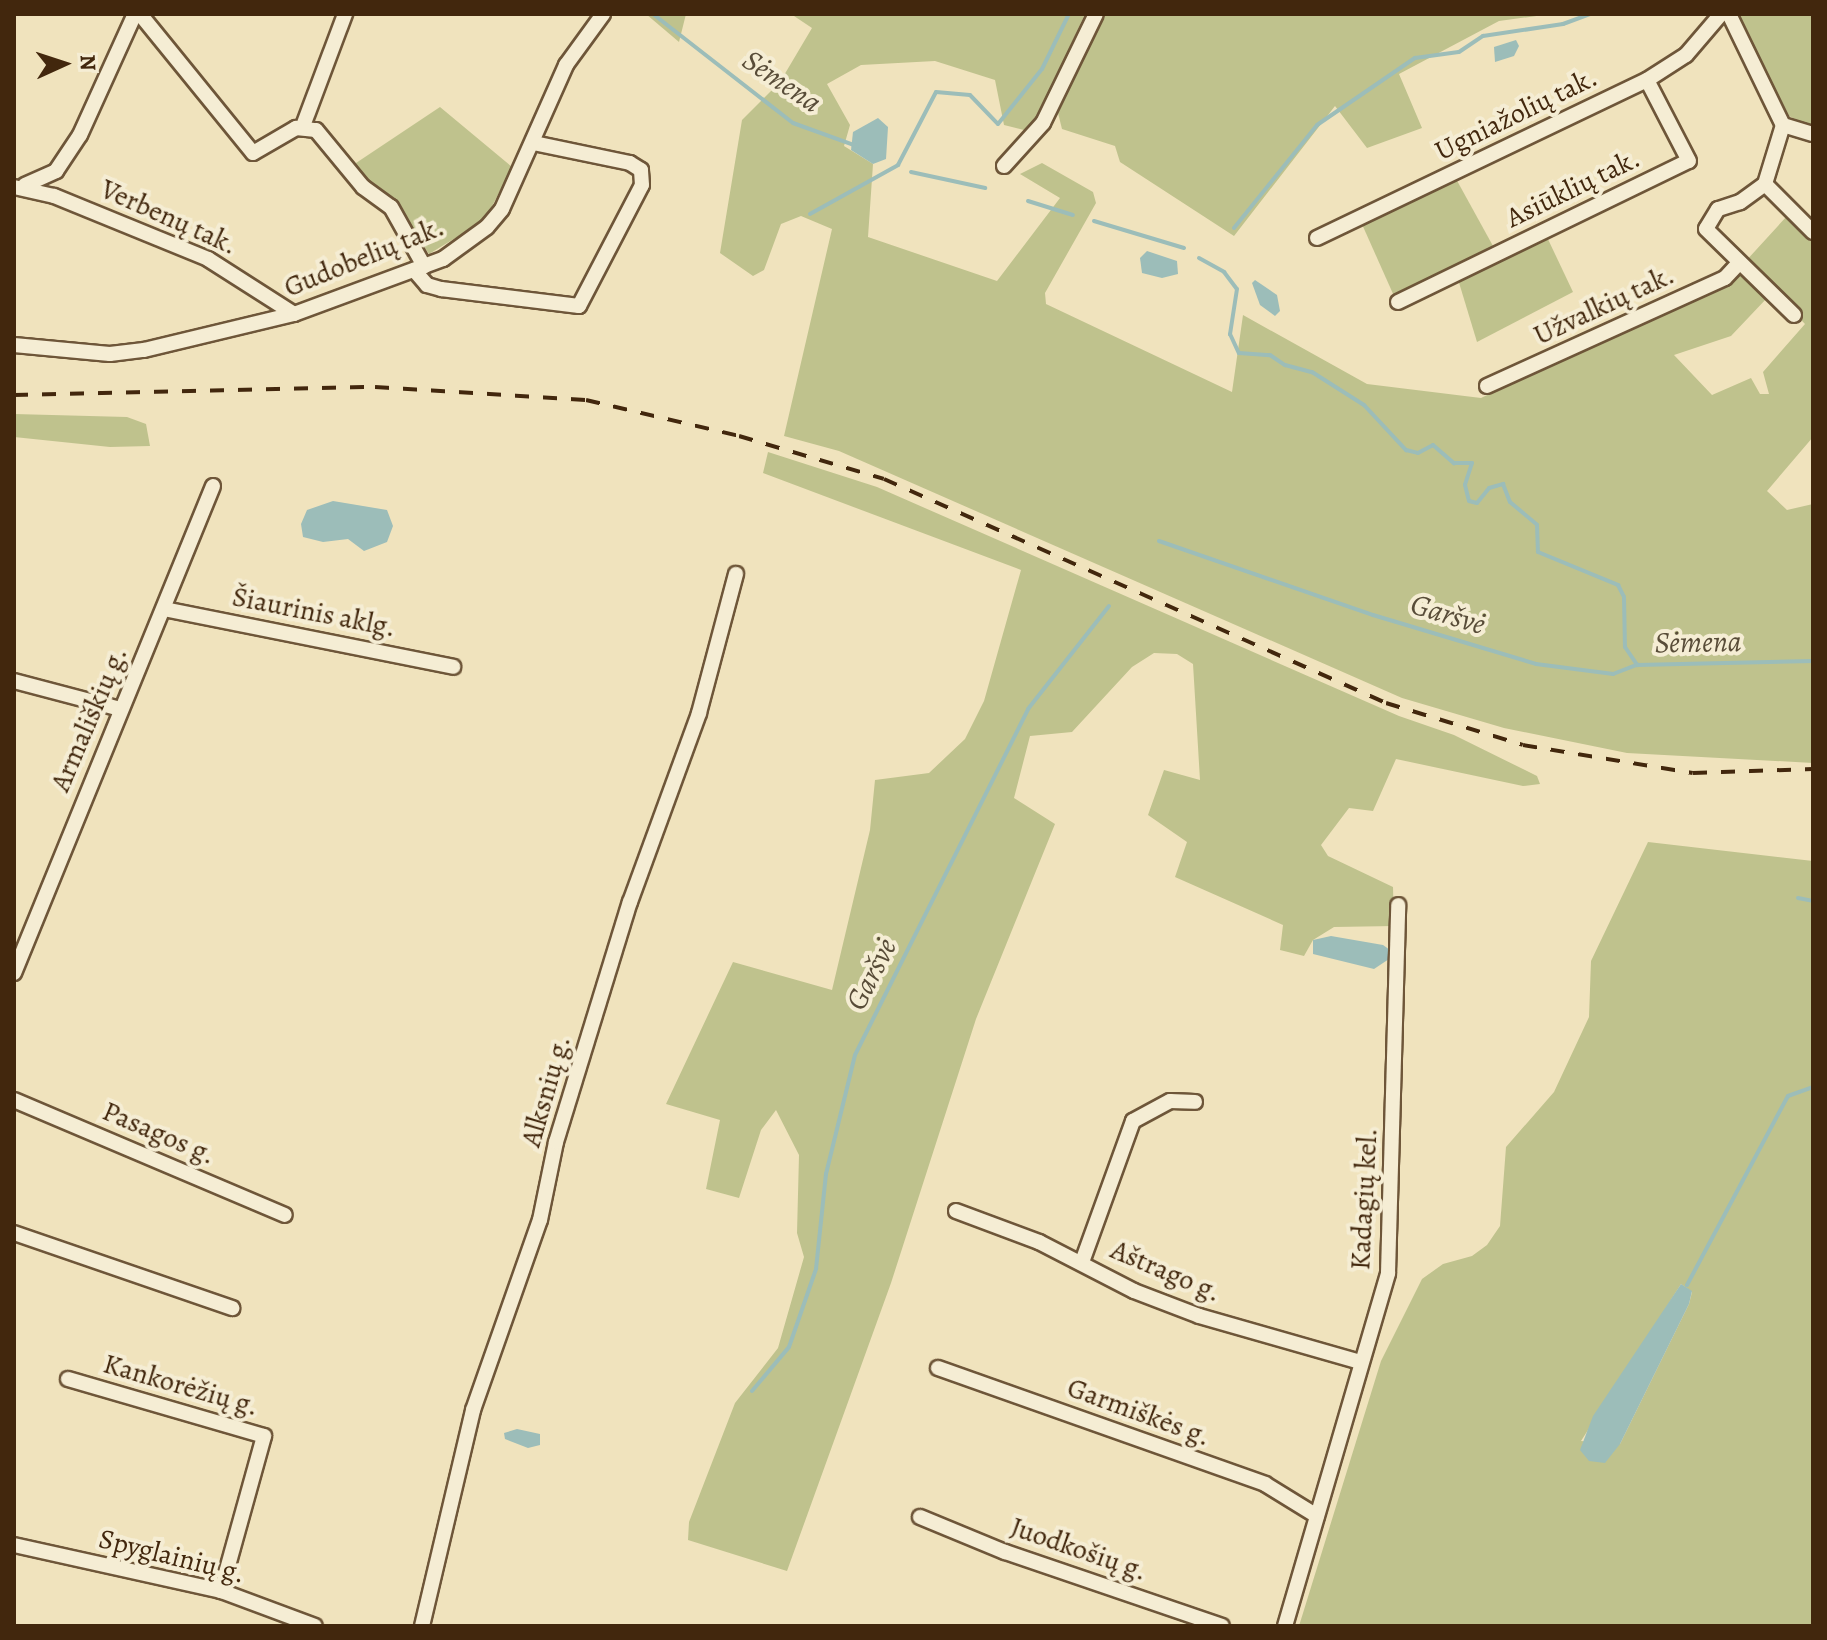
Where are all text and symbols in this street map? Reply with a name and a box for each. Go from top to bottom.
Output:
north arrow [24,24,104,104]
water label: Sėmena [736,42,828,120]
text: N [73,54,103,72]
street label: Ugniažolių tak. [1429,60,1603,168]
street label: Asiūklių tak. [1501,141,1645,235]
street label: Verbenų tak. [96,172,242,262]
street label: Gudobelių tak. [279,210,449,304]
street label: Užvalkių tak. [1528,258,1680,352]
street label: Šiaurinis aklg. [229,580,399,644]
water label: Garšvė [1406,586,1490,642]
water label: Sėmena [1654,623,1742,661]
street label: Armališkių g. [43,642,135,796]
water label: Garšvė [838,932,904,1016]
street label: Alksnių g. [514,1031,578,1151]
street label: Pasagos g. [97,1094,221,1172]
street label: Kadagių kel. [1343,1127,1385,1271]
street label: Aštrago g. [1106,1233,1226,1309]
street label: Kankorėžių g. [99,1347,263,1423]
street label: Garmiškės g. [1063,1371,1215,1453]
street label: Juodkošių g. [1006,1510,1152,1588]
street label: Spyglainių g. [95,1522,249,1590]

